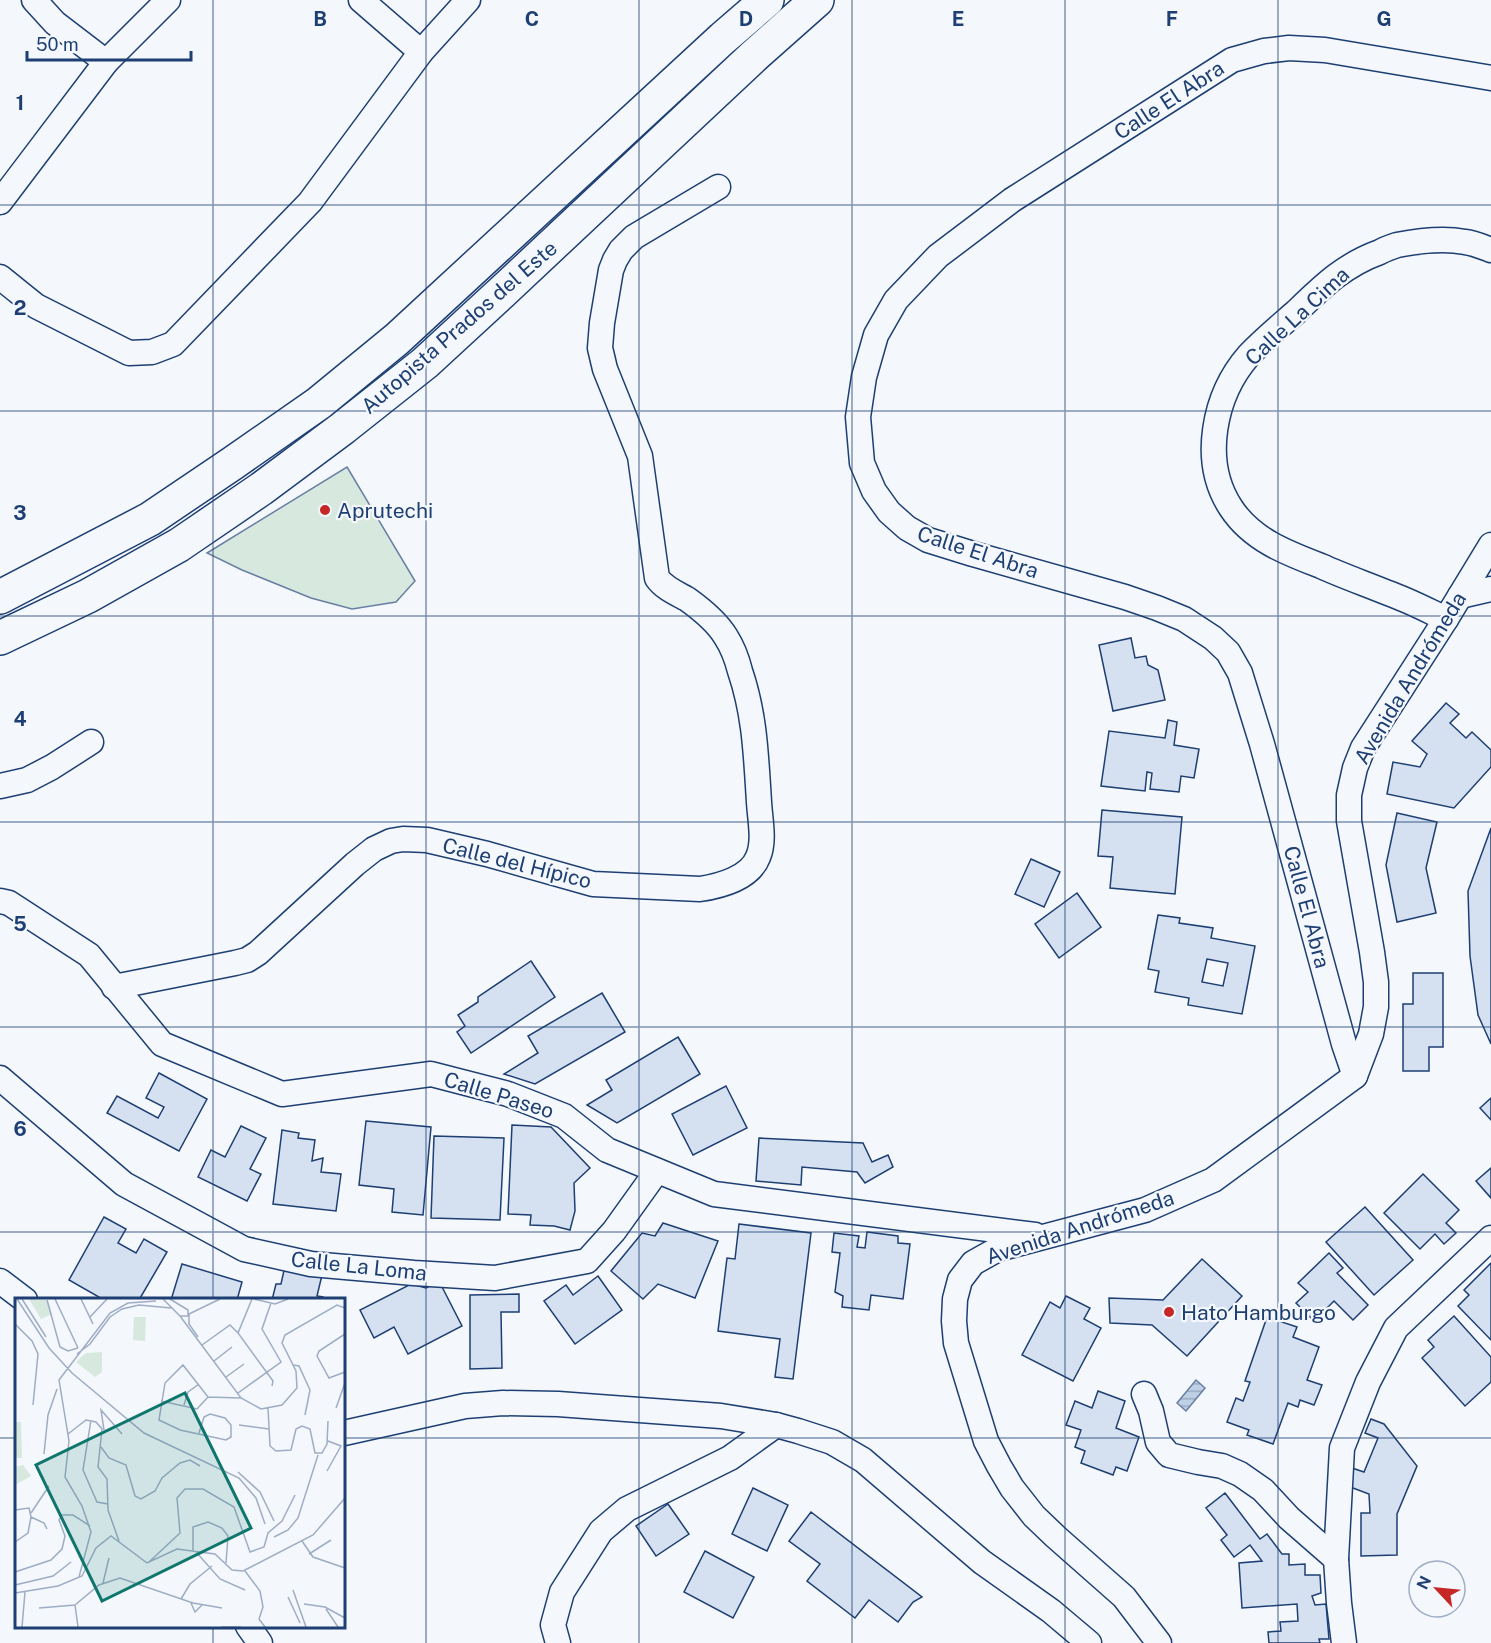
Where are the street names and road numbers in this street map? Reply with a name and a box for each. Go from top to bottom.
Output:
street label: Calle El Abra [1109,55,1229,145]
street label: Autopista Prados del Este [356,235,562,419]
street label: Calle La Cima [1240,262,1354,370]
street label: Calle El Abra [914,521,1042,583]
street label: Avenida Andrómeda [1349,587,1471,769]
street label: Calle del Hípico [440,832,594,894]
street label: Calle El Abra [1279,843,1335,971]
street label: Calle Paseo [441,1066,557,1124]
street label: Avenida Andrómeda [983,1185,1177,1269]
street label: Calle La Loma [290,1246,428,1286]

